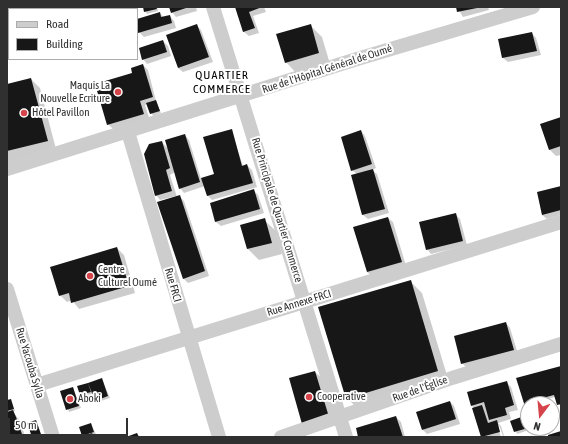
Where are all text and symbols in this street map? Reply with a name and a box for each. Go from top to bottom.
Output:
legend [8,8,138,60]
text: Road [46,17,69,31]
text: Building [46,37,83,51]
street label: Rue de l'Hôpital Général de Oumé [260,42,394,96]
district label: QUARTIER COMMERCE [193,68,251,96]
place label: Maquis La Nouvelle Ecriture [40,79,110,105]
marker: Maquis La Nouvelle Ecriture [113,87,123,97]
place label: Hôtel Pavillon [32,106,90,120]
marker: Hôtel Pavillon [19,108,29,118]
street label: Rue Principale de Quartier Commerce [249,136,305,284]
place label: Centre Culturel Oumé [98,263,157,289]
street label: Rue FRCI [162,266,184,304]
marker: Centre Culturel Oumé [85,271,95,281]
street label: Rue Annexe FRCI [265,287,333,319]
street label: Rue Yacouba Sylla [13,326,47,400]
street label: Rue de l'Église [391,373,449,405]
place label: Cooperative [317,390,366,404]
place label: Aboki [78,392,101,406]
marker: Cooperative [304,392,314,402]
marker: Aboki [65,394,75,404]
north arrow [520,396,560,436]
scale bar [10,410,130,436]
text: 50 m [15,418,37,432]
text: N [532,420,542,433]

